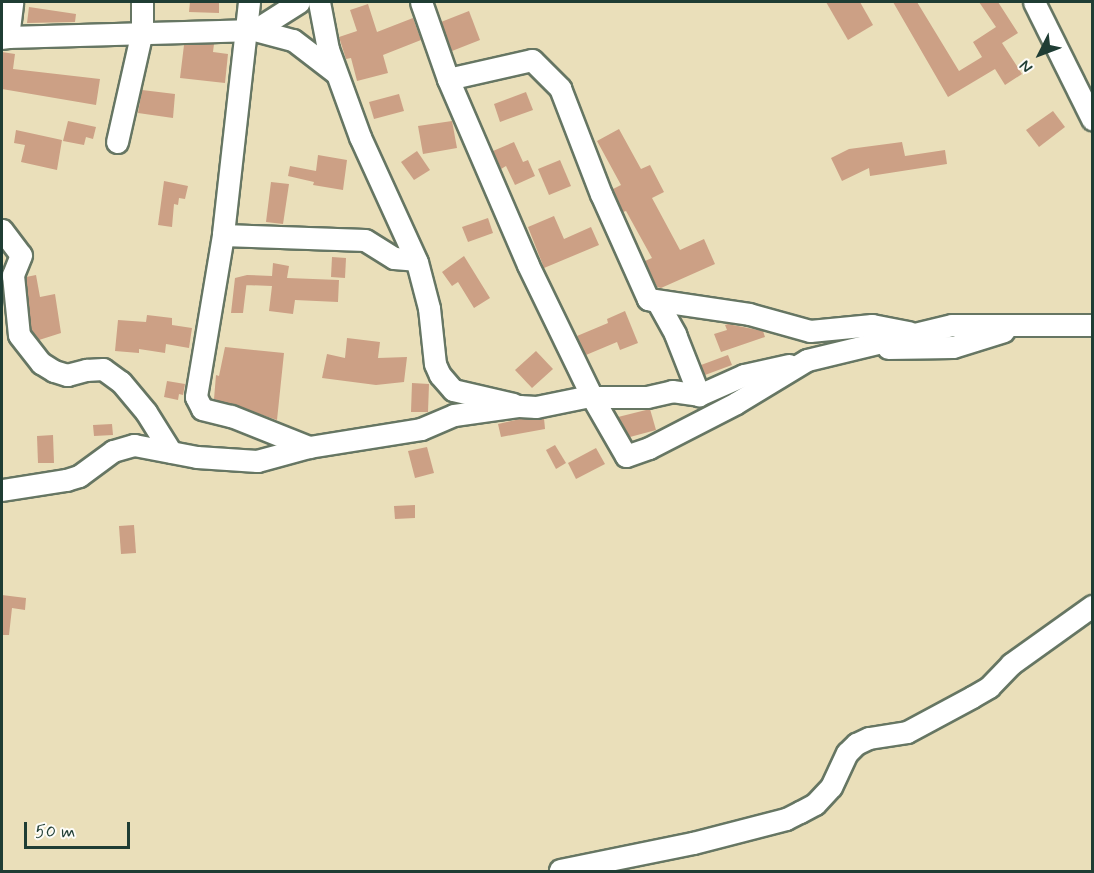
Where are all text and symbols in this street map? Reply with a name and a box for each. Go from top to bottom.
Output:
north arrow [1010,24,1070,84]
text: N [1015,55,1038,77]
scale bar [27,810,134,848]
text: 50 m [35,820,75,844]

